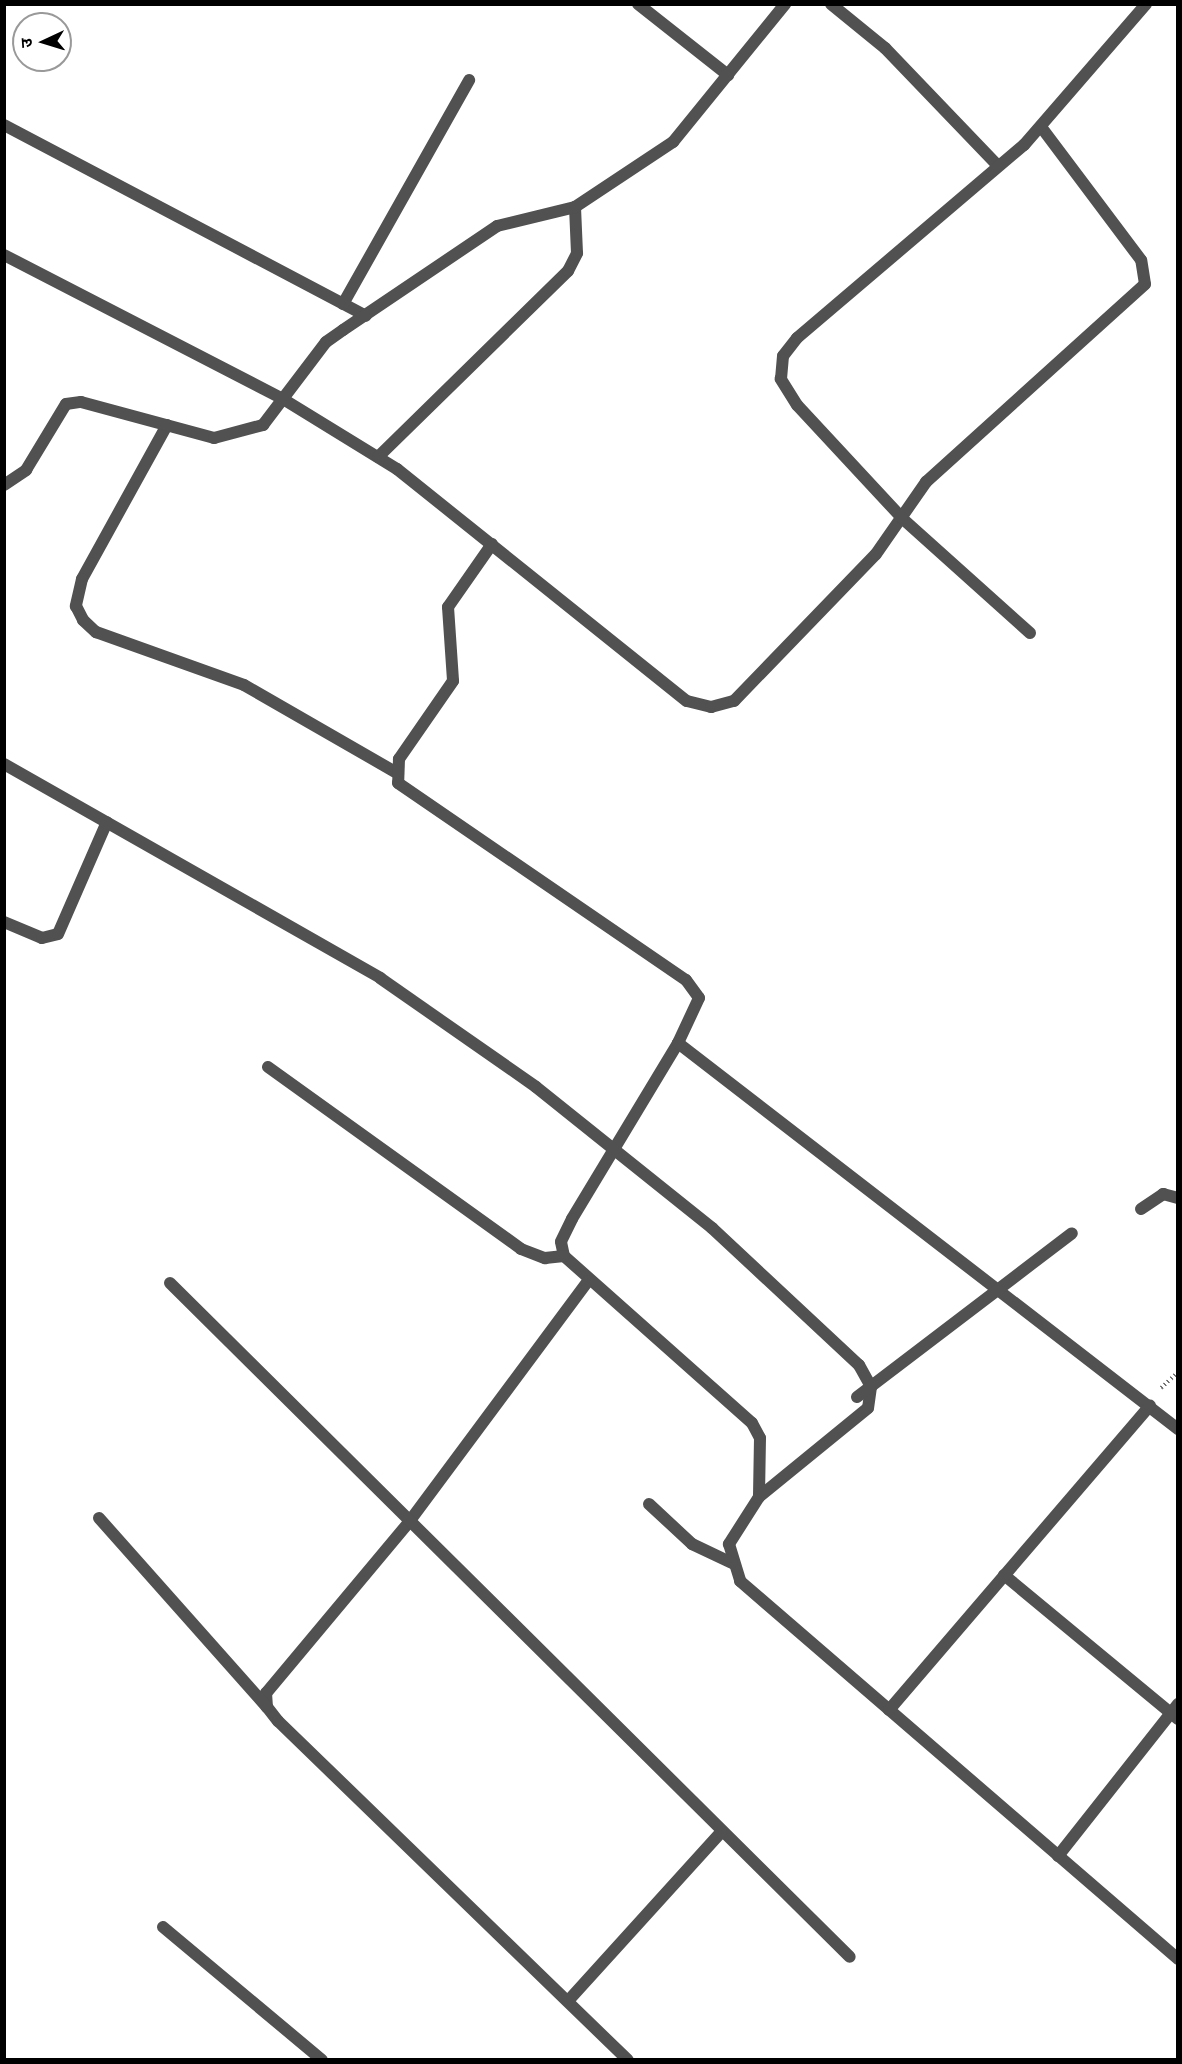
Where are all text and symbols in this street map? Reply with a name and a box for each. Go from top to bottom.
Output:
north arrow [12,12,72,72]
text: उ [16,38,35,48]

